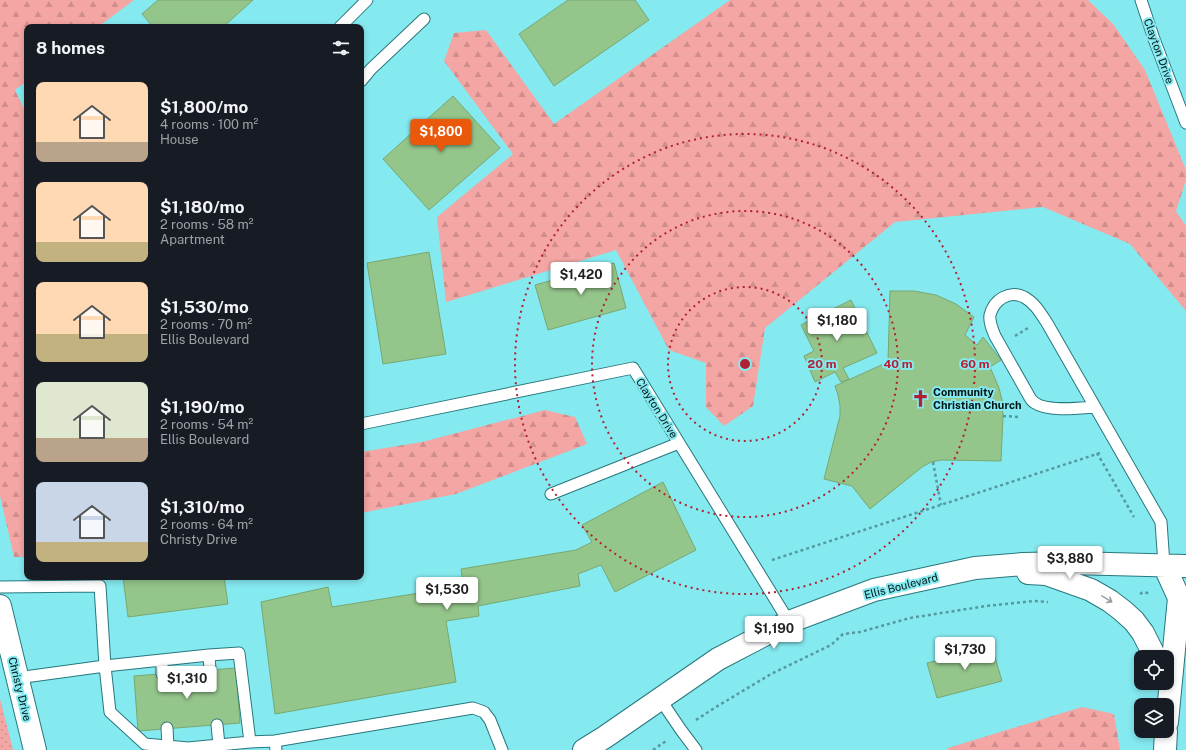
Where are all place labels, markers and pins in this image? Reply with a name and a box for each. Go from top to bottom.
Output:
pin: $1,800 [408,119,474,153]
pin: $1,420 [548,262,614,296]
pin: $1,180 [804,308,870,342]
centre of rings [738,357,752,371]
place label: Community Christian Church [933,386,1021,411]
church icon: Community Christian Church [910,388,930,408]
pin: $3,880 [1037,546,1103,580]
pin: $1,530 [414,577,480,611]
pin: $1,190 [741,616,807,650]
pin: $1,730 [932,637,998,671]
pin: $1,310 [154,666,220,700]

